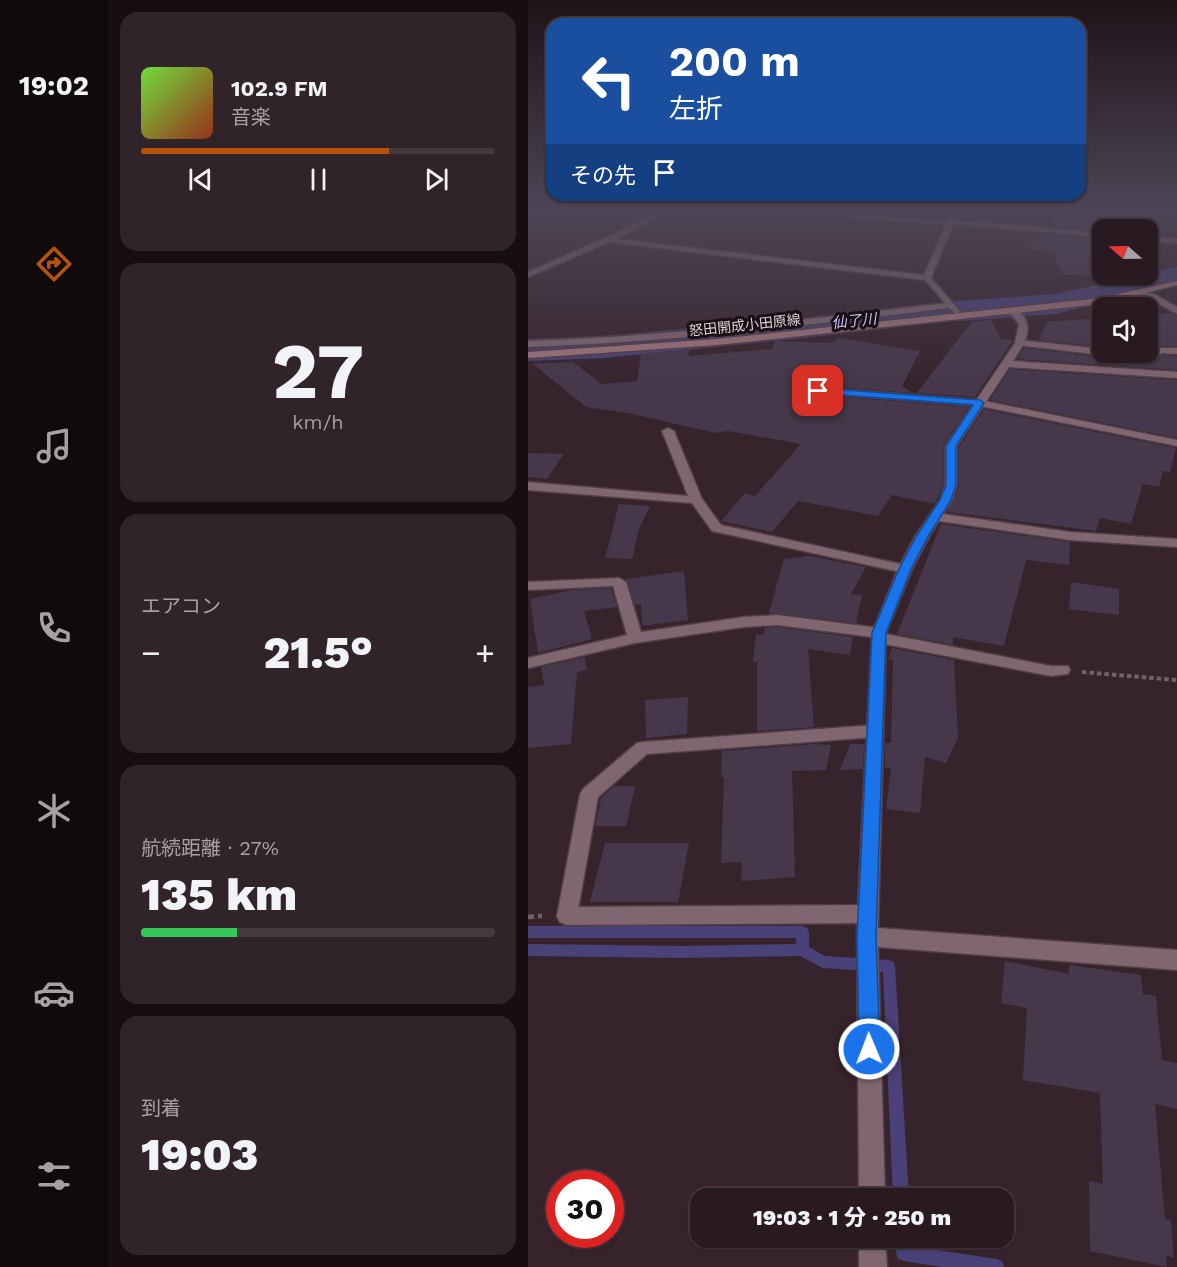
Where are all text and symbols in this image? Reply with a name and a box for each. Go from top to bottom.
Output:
text: 200 m [669,37,800,86]
icon: left [570,42,648,120]
text: 19:02 [19,70,89,102]
text: 102.9 FM [231,76,327,101]
text: 左折 [669,93,723,125]
text: 音楽 [231,105,271,129]
icon: arrive [648,156,681,189]
icon: previous [184,163,217,196]
icon: pause [302,163,335,196]
icon: next [420,163,453,196]
text: その先 [570,163,636,188]
north arrow [1092,219,1158,285]
map controls [1092,219,1158,363]
icon: directions [33,243,75,285]
button: sound [1092,297,1158,363]
water label: 仙了川 [831,309,879,332]
street label: 怒田開成小田原線 [688,311,802,339]
text: 27 [272,325,364,417]
pin [792,365,843,416]
icon: arrive [801,374,834,407]
text: km/h [292,410,344,434]
icon: music [33,425,75,467]
text: エアコン [141,594,221,618]
icon: phone [33,607,75,649]
text: 21.5° [263,626,373,679]
text: − [141,633,161,672]
text: + [475,633,495,672]
icon: climate [33,790,75,832]
text: 航続距離 · 27% [141,836,279,860]
text: 135 km [141,868,297,921]
icon: car [33,972,75,1014]
position arrow [837,1017,901,1081]
text: 到着 [141,1096,181,1120]
text: 19:03 [141,1128,258,1181]
icon: filters [33,1155,75,1197]
speed limit sign: 30 [546,1170,624,1248]
text: 19:03 · 1 分 · 250 m [753,1205,951,1230]

